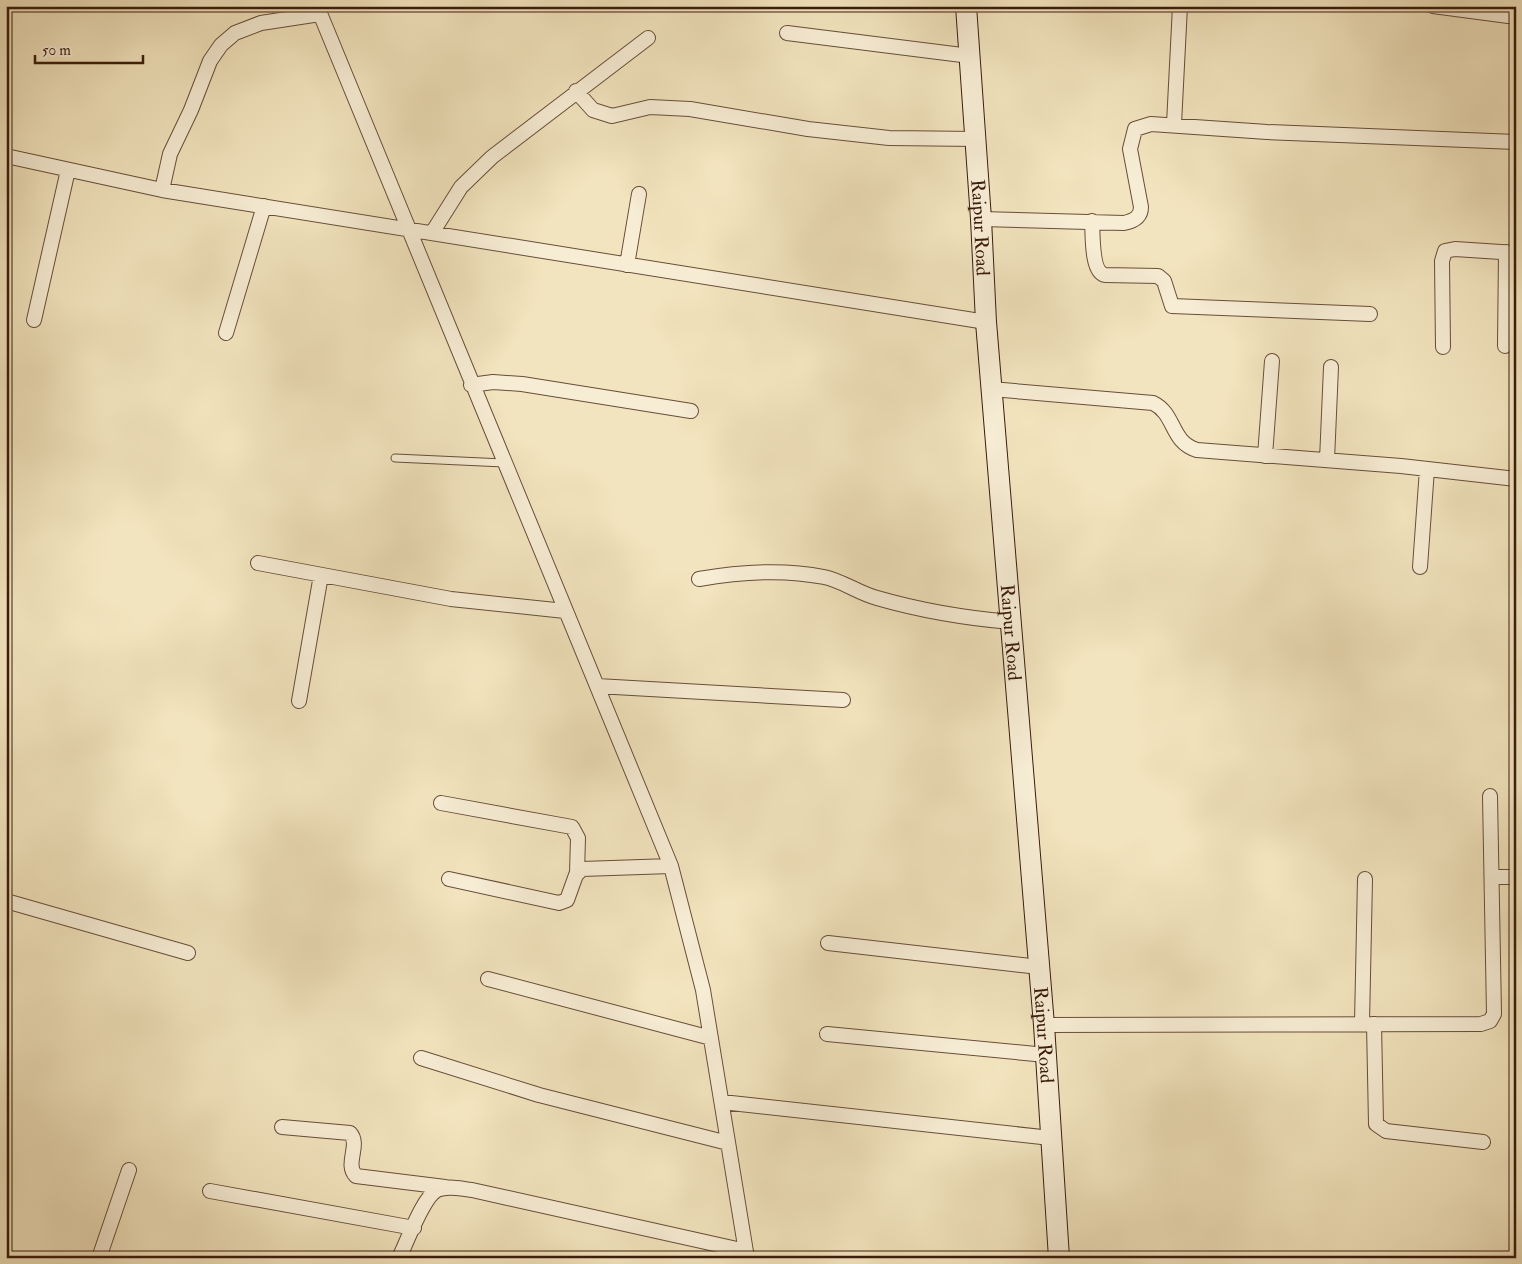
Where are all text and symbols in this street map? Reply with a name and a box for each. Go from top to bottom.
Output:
scale bar [35,32,142,64]
text: 50 m [42,41,71,60]
street label: Raipur Road [965,178,995,277]
street label: Raipur Road [995,583,1027,682]
street label: Raipur Road [1028,986,1059,1085]

